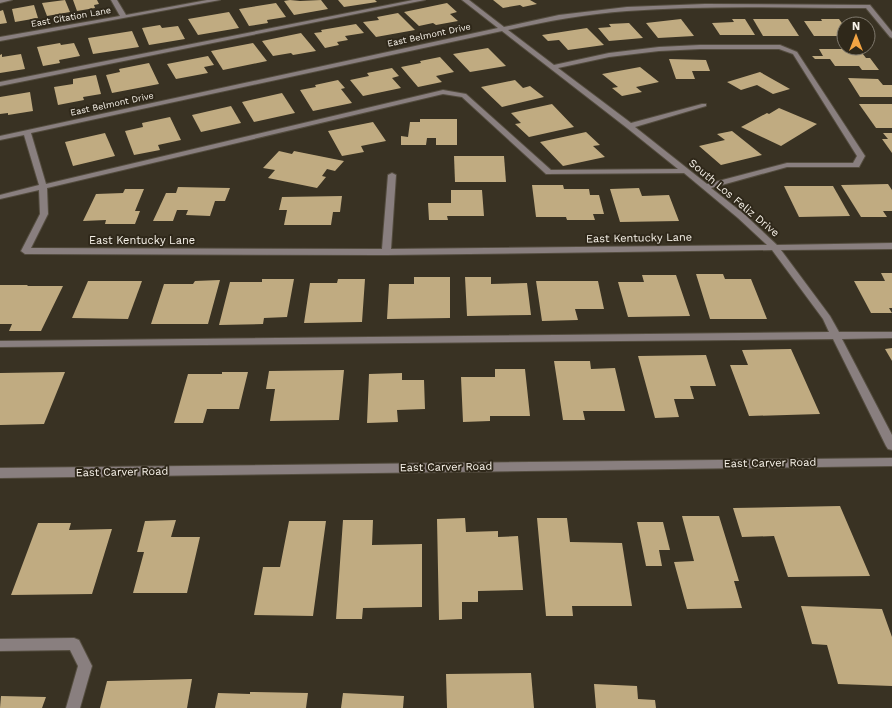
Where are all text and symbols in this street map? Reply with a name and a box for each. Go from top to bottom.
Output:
street label: East Citation Lane [30,5,112,29]
north arrow [836,16,876,56]
text: N [852,20,860,33]
street label: East Belmont Drive [386,21,472,49]
street label: East Belmont Drive [69,90,155,118]
street label: South Los Feliz Drive [686,156,782,240]
street label: East Kentucky Lane [586,231,692,245]
street label: East Kentucky Lane [89,234,195,247]
street label: East Carver Road [724,456,816,470]
street label: East Carver Road [400,460,492,474]
street label: East Carver Road [76,465,168,479]

